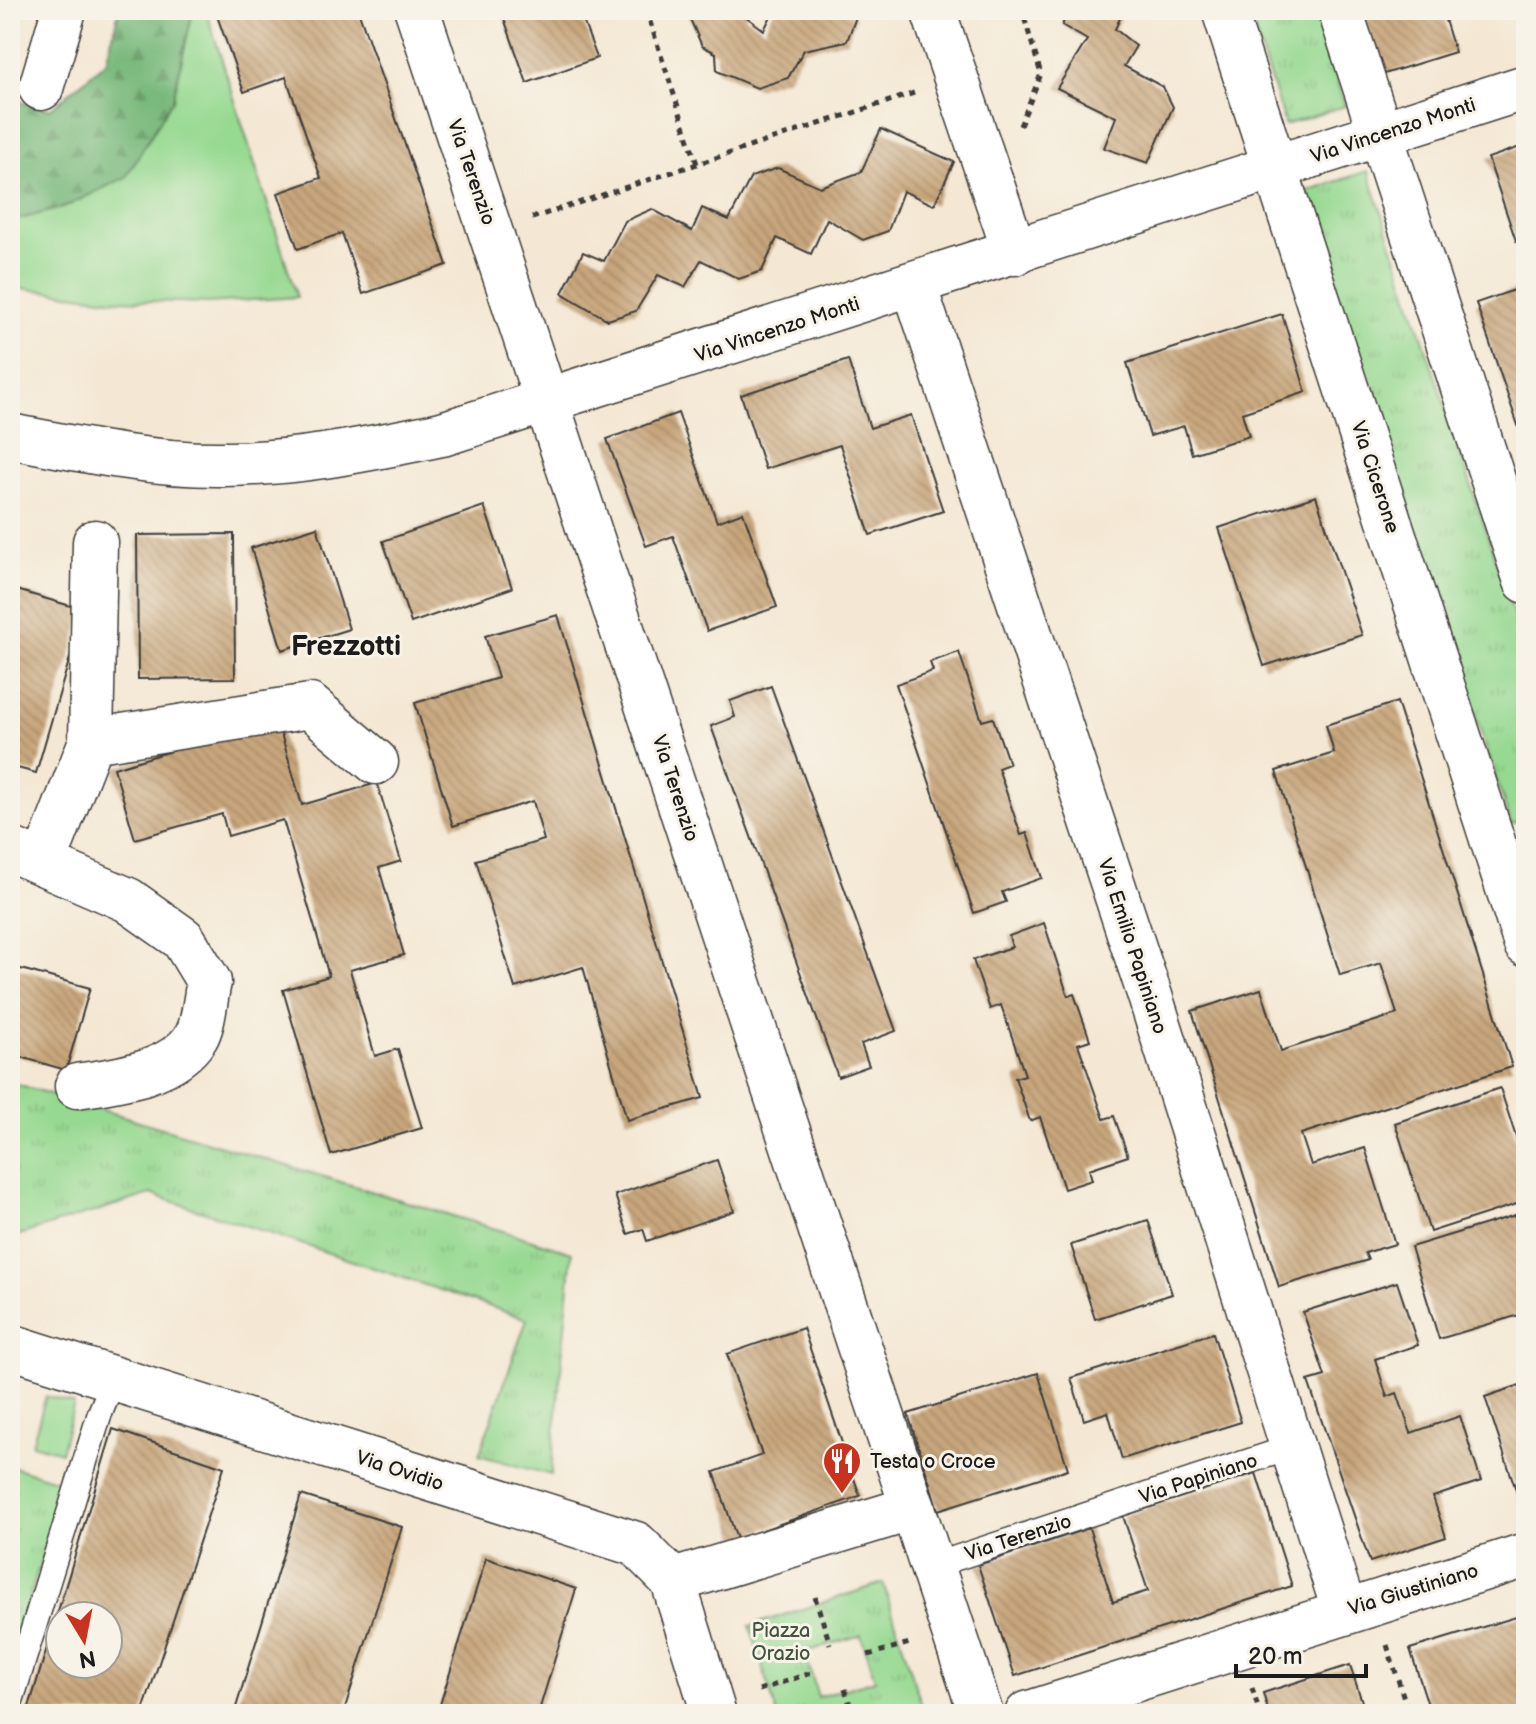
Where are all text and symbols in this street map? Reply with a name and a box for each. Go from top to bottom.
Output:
street label: Via Vincenzo Monti [1308,93,1479,169]
street label: Via Terenzio [442,116,500,228]
street label: Via Vincenzo Monti [692,292,863,368]
street label: Via Cicerone [1346,418,1405,537]
district label: Frezzotti [291,630,401,663]
street label: Via Terenzio [647,732,704,845]
street label: Via Emilio Papiniano [1092,855,1172,1037]
restaurant icon: Testa o Croce [821,1440,863,1495]
street label: Via Ovidio [353,1446,447,1496]
street label: Via Papiniano [1136,1449,1261,1509]
place label: Testa o Croce [870,1450,996,1474]
street label: Via Terenzio [962,1509,1075,1566]
street label: Via Giustiniano [1345,1559,1481,1621]
north arrow [44,1600,124,1680]
park label: Piazza Orazio [752,1619,810,1666]
scale bar [1236,1628,1366,1678]
text: 20 m [1248,1642,1303,1671]
text: N [77,1643,98,1673]

